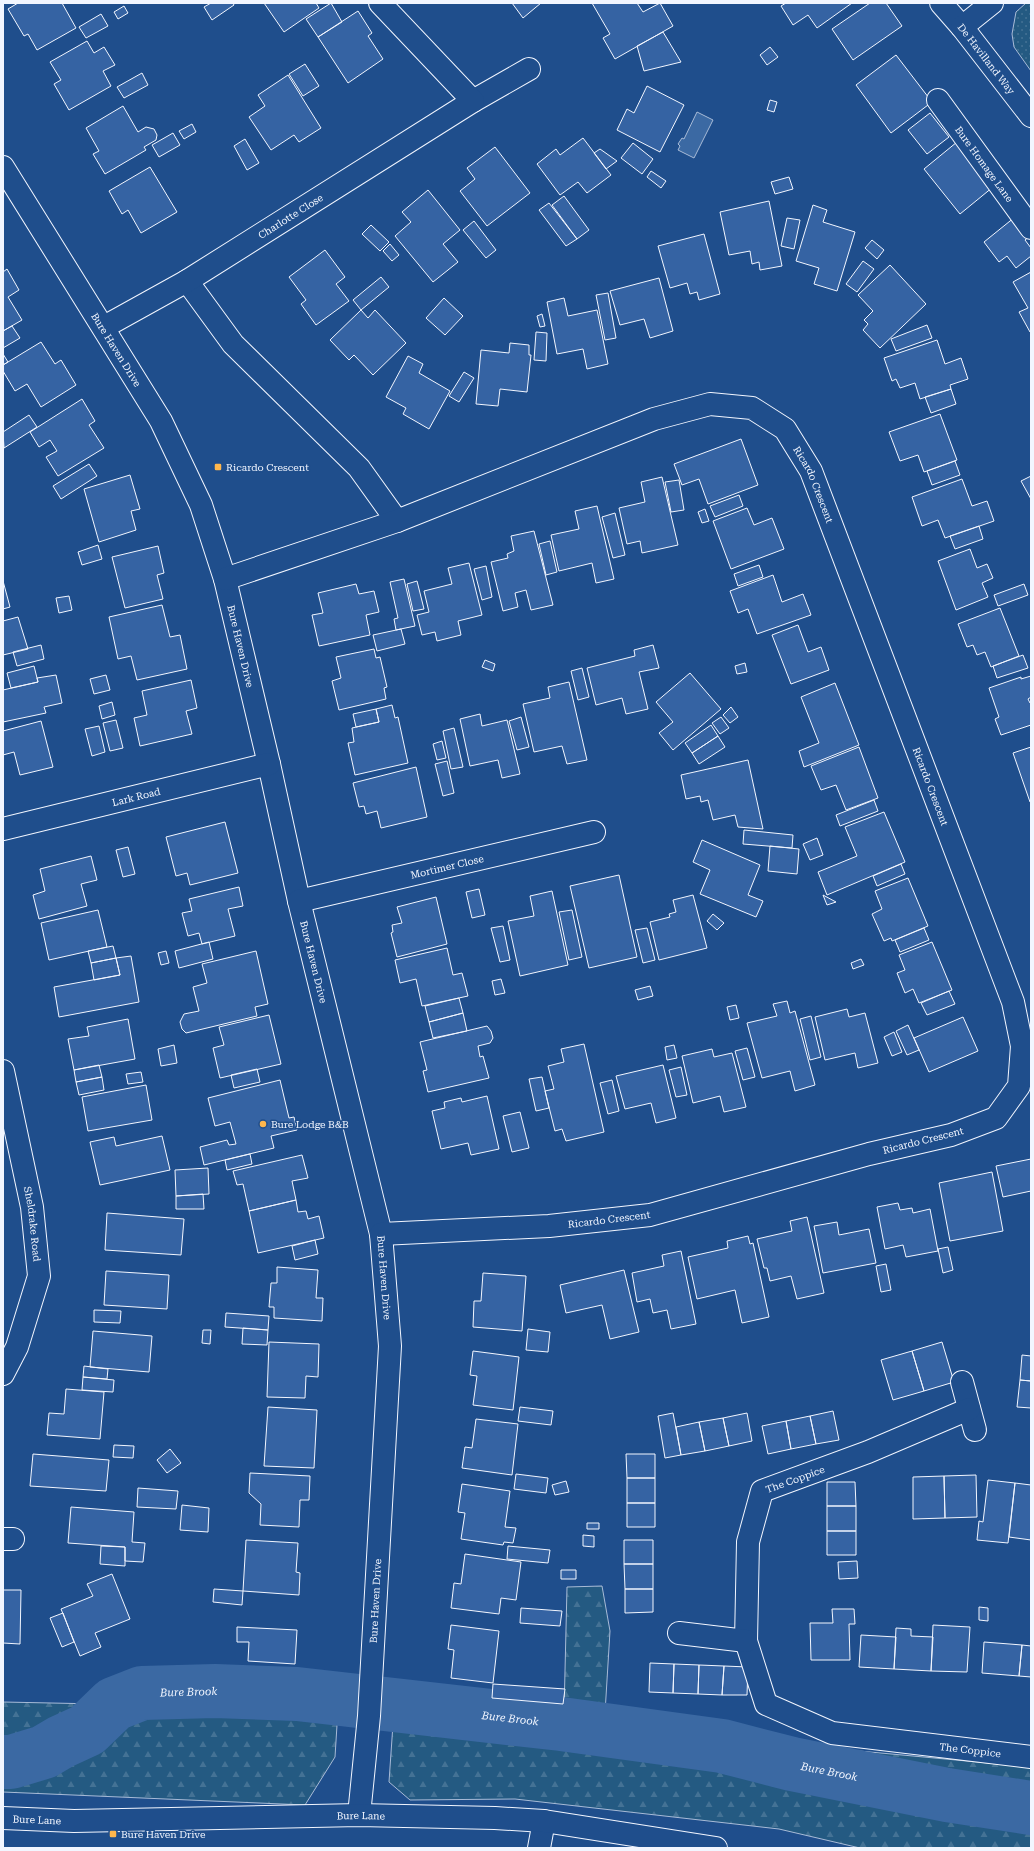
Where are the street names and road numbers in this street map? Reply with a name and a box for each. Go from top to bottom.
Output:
street label: De Havilland Way [955,22,1017,96]
street label: Bure Homage Lane [953,124,1016,205]
street label: Charlotte Close [256,192,326,241]
street label: Bure Haven Drive [89,311,143,389]
street label: Ricardo Crescent [791,444,835,525]
street label: Bure Haven Drive [225,604,256,689]
street label: Ricardo Crescent [911,746,950,827]
street label: Lark Road [111,786,162,808]
street label: Mortimer Close [410,853,485,881]
street label: Bure Haven Drive [298,920,329,1005]
street label: Ricardo Crescent [882,1125,965,1156]
street label: Sheldrake Road [22,1185,43,1263]
street label: Ricardo Crescent [567,1209,651,1230]
street label: Bure Haven Drive [375,1235,393,1321]
street label: The Coppice [764,1464,827,1495]
street label: Bure Haven Drive [368,1558,383,1643]
street label: The Coppice [939,1741,1002,1759]
street label: Bure Lane [336,1810,386,1822]
street label: Bure Lane [12,1813,62,1826]

